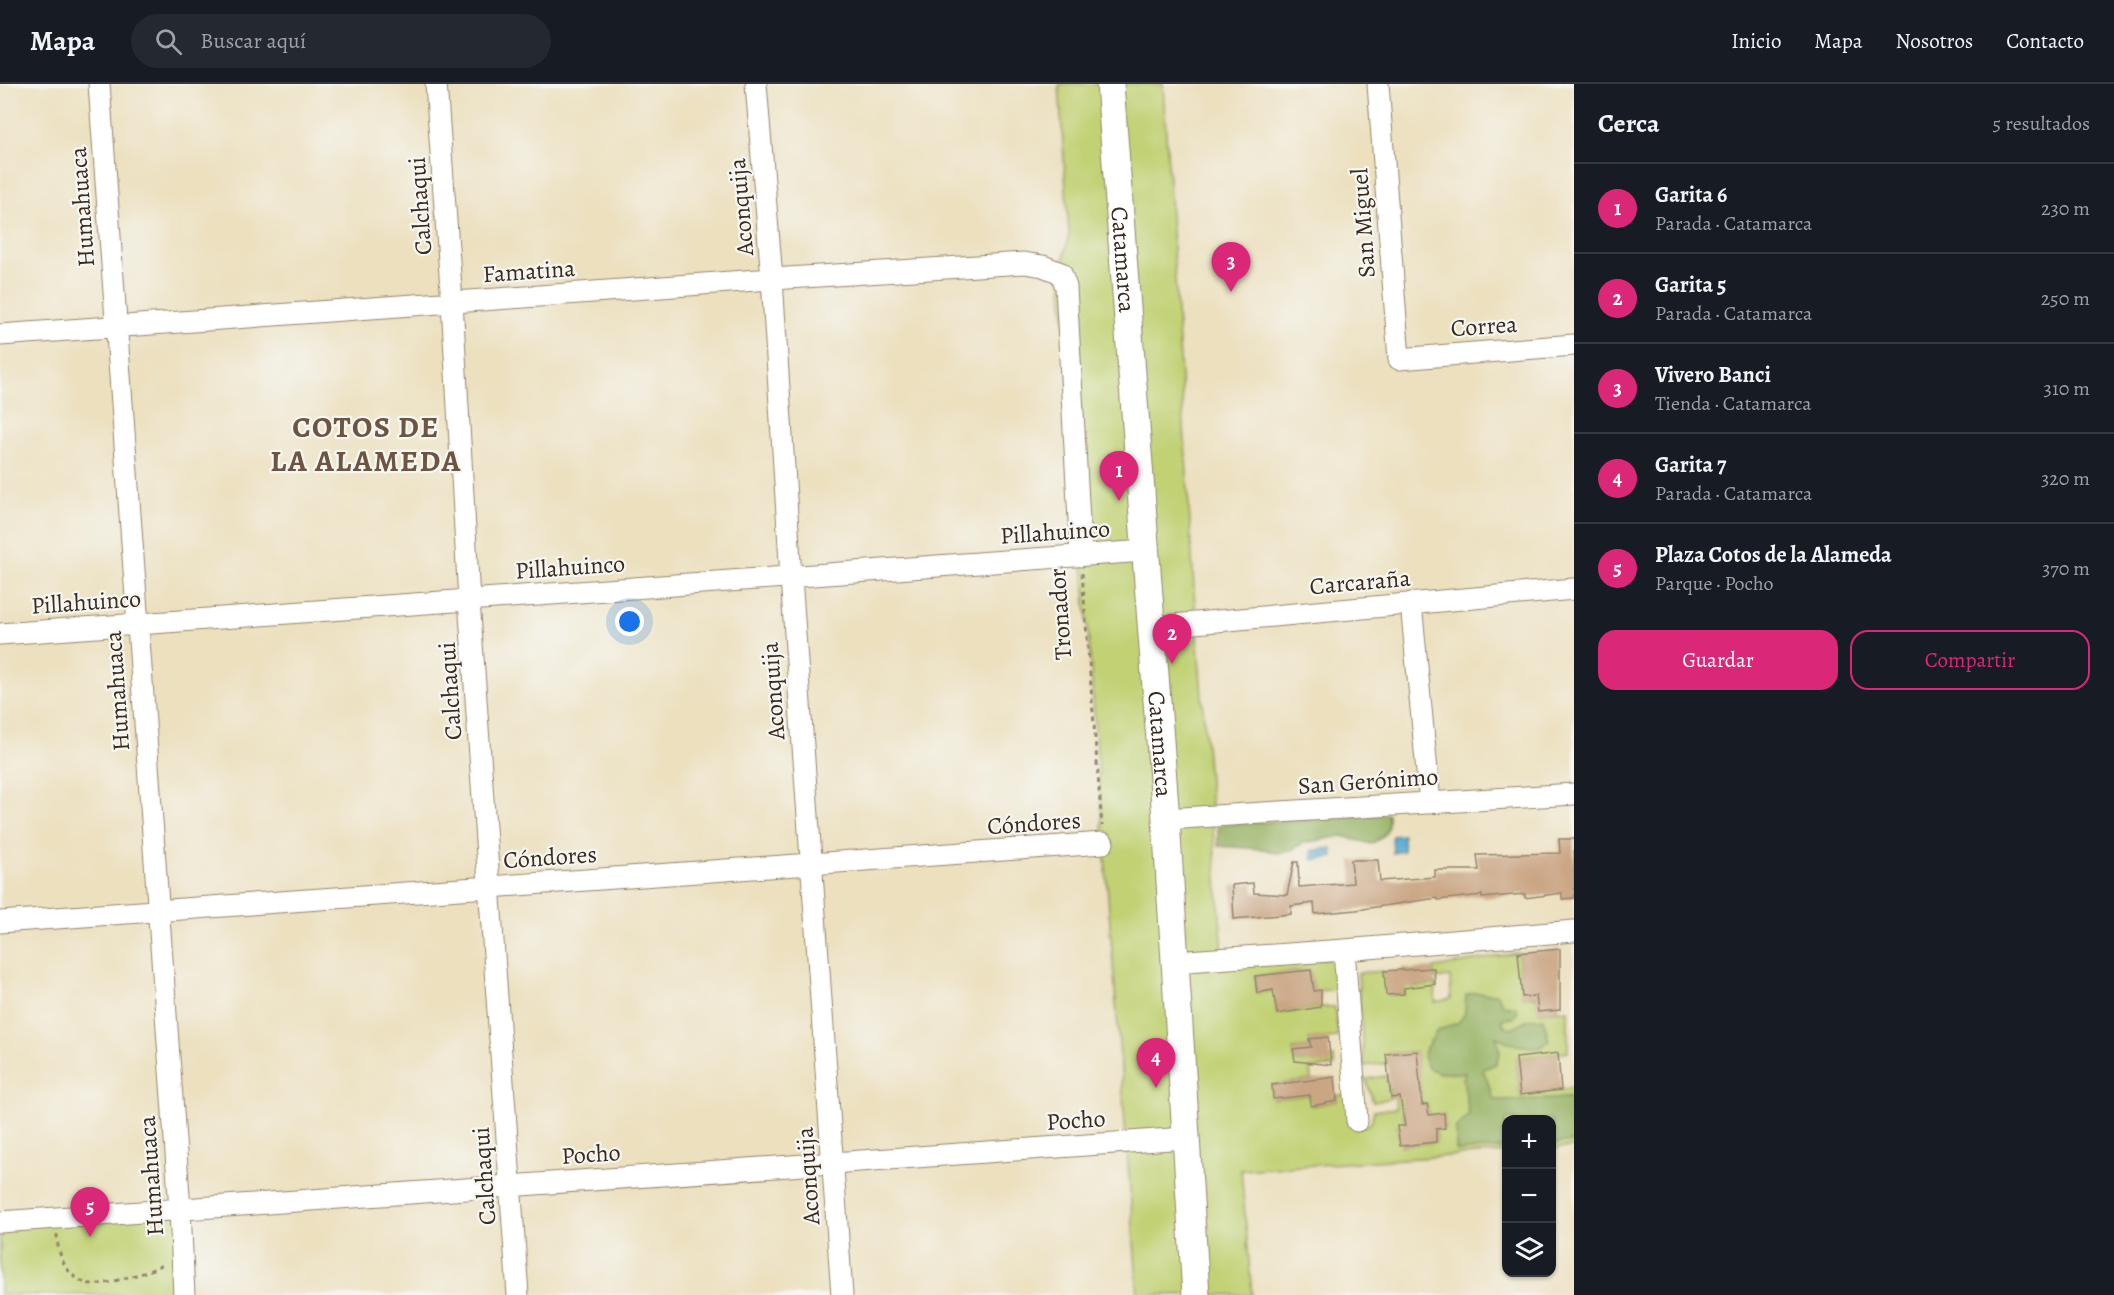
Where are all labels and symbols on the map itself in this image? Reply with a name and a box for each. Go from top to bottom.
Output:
street label: Humahuaca [62,145,102,268]
street label: Calchaqui [401,156,439,256]
street label: Aconquija [721,156,761,258]
street label: San Miguel [1343,167,1383,279]
street label: Catamarca [1103,205,1143,315]
pin: 3 [1212,242,1250,292]
street label: Famatina [482,252,577,290]
street label: Correa [1450,308,1519,344]
district label: COTOS DE LA ALAMEDA [270,407,462,481]
pin: 1 [1100,452,1138,501]
street label: Pillahuinco [999,512,1111,552]
street label: Pillahuinco [514,547,626,587]
street label: Carcaraña [1308,562,1413,602]
street label: Tronador [1041,567,1079,661]
street label: Pillahuinco [30,582,142,622]
your location [615,607,644,636]
pin: 2 [1152,614,1192,664]
street label: Humahuaca [97,629,137,752]
street label: Aconquija [754,640,792,742]
street label: Calchaqui [431,641,469,741]
street label: Catamarca [1140,690,1180,799]
street label: San Gerónimo [1297,760,1439,802]
street label: Cóndores [986,804,1082,842]
street label: Cóndores [502,838,598,876]
pin: 4 [1136,1038,1176,1088]
street label: Pocho [1045,1102,1107,1138]
street label: Humahuaca [131,1114,171,1237]
street label: Aconquija [789,1125,827,1227]
street label: Calchaqui [465,1126,503,1226]
street label: Pocho [560,1136,622,1172]
pin: 5 [70,1188,110,1237]

